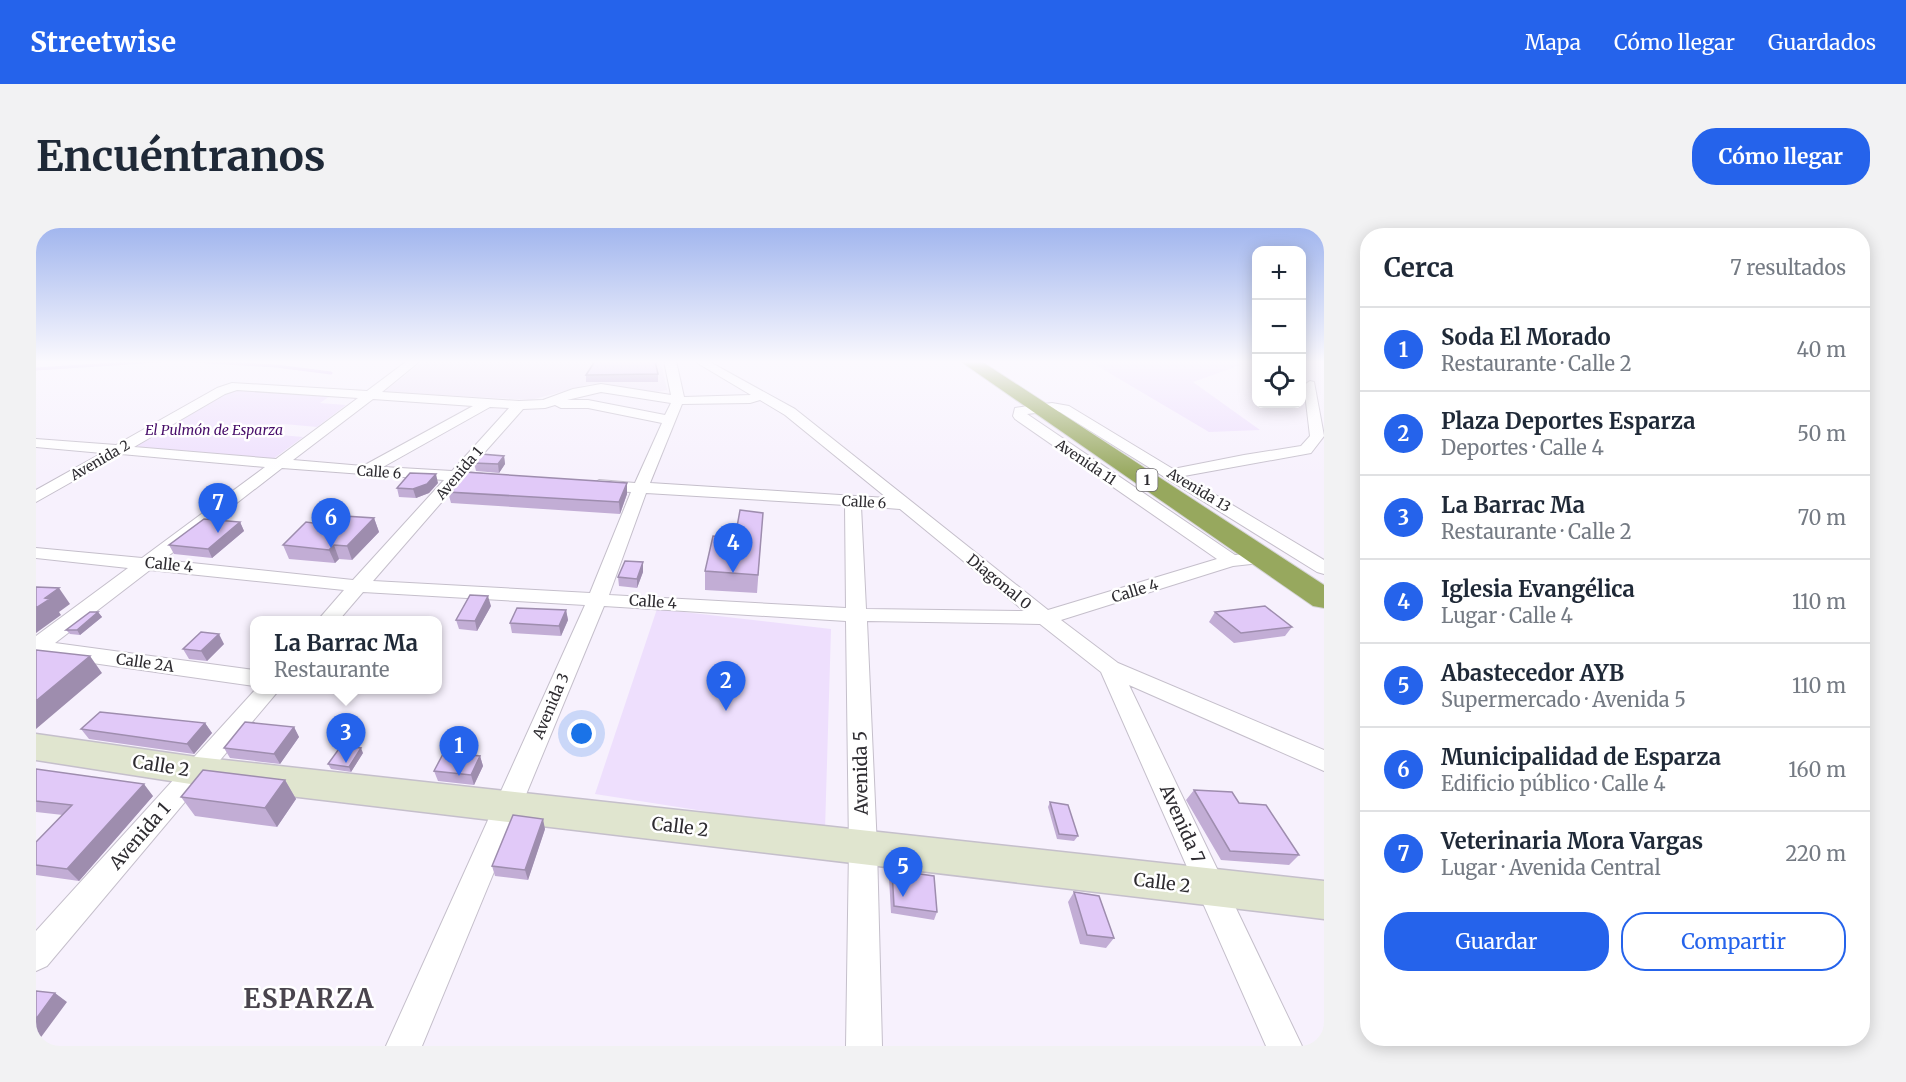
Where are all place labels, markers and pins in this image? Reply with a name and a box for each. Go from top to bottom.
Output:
pin: 7 [198,484,237,533]
pin: 6 [312,498,350,548]
pin: 4 [714,524,752,573]
pin: 2 [706,662,746,711]
pin: 3 [326,714,366,763]
pin: 1 [440,726,478,776]
pin: 5 [884,848,922,897]

